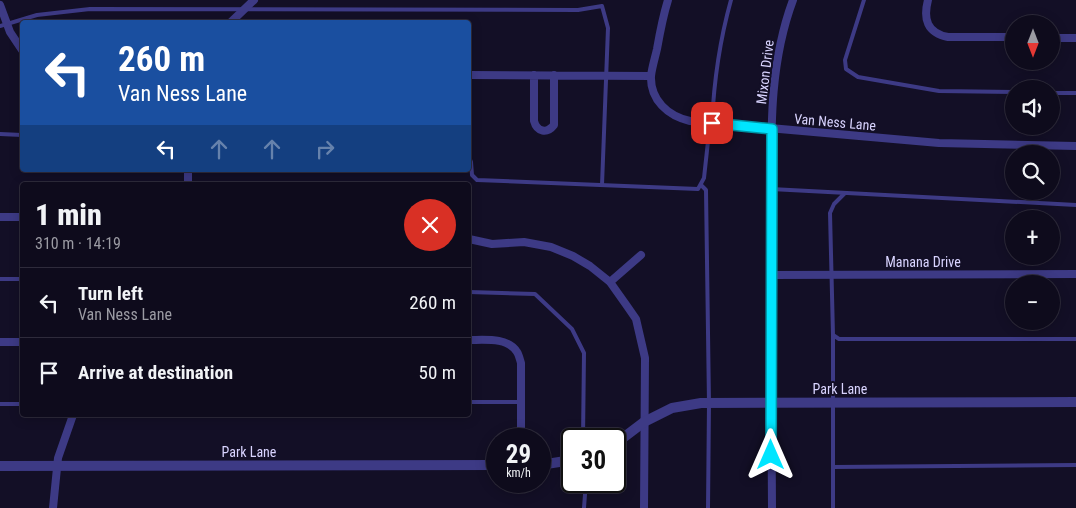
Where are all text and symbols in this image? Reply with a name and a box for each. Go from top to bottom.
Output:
north arrow [1005,15,1060,70]
map controls [1005,15,1060,330]
street label: Mixon Drive [753,38,777,105]
text: 260 m [118,39,205,80]
icon: left [35,40,100,105]
button: sound [1005,80,1060,135]
text: Van Ness Lane [118,81,247,106]
pin [691,102,733,144]
icon: arrive [698,109,726,137]
street label: Van Ness Lane [793,110,877,134]
icon: left [152,135,180,163]
icon: ahead [205,135,233,163]
icon: ahead [258,135,286,163]
icon: right [311,135,339,163]
button: search [1005,145,1060,200]
text: 1 min [35,197,102,232]
button: close [404,199,456,251]
button: + [1005,210,1060,265]
text: 310 m · 14:19 [35,234,121,253]
street label: Manana Drive [885,254,961,270]
button: − [1005,275,1060,330]
text: Turn left [78,282,143,305]
icon: left [35,289,63,317]
text: 260 m [409,291,456,314]
text: Van Ness Lane [78,305,172,324]
icon: arrive [35,359,63,387]
text: Arrive at destination [78,361,233,384]
text: 50 m [419,361,456,384]
street label: Park Lane [813,381,868,397]
speed limit sign: 30 [561,428,626,493]
position arrow [744,428,796,480]
text: 29 [506,440,531,469]
street label: Park Lane [222,444,277,460]
text: km/h [506,466,531,480]

